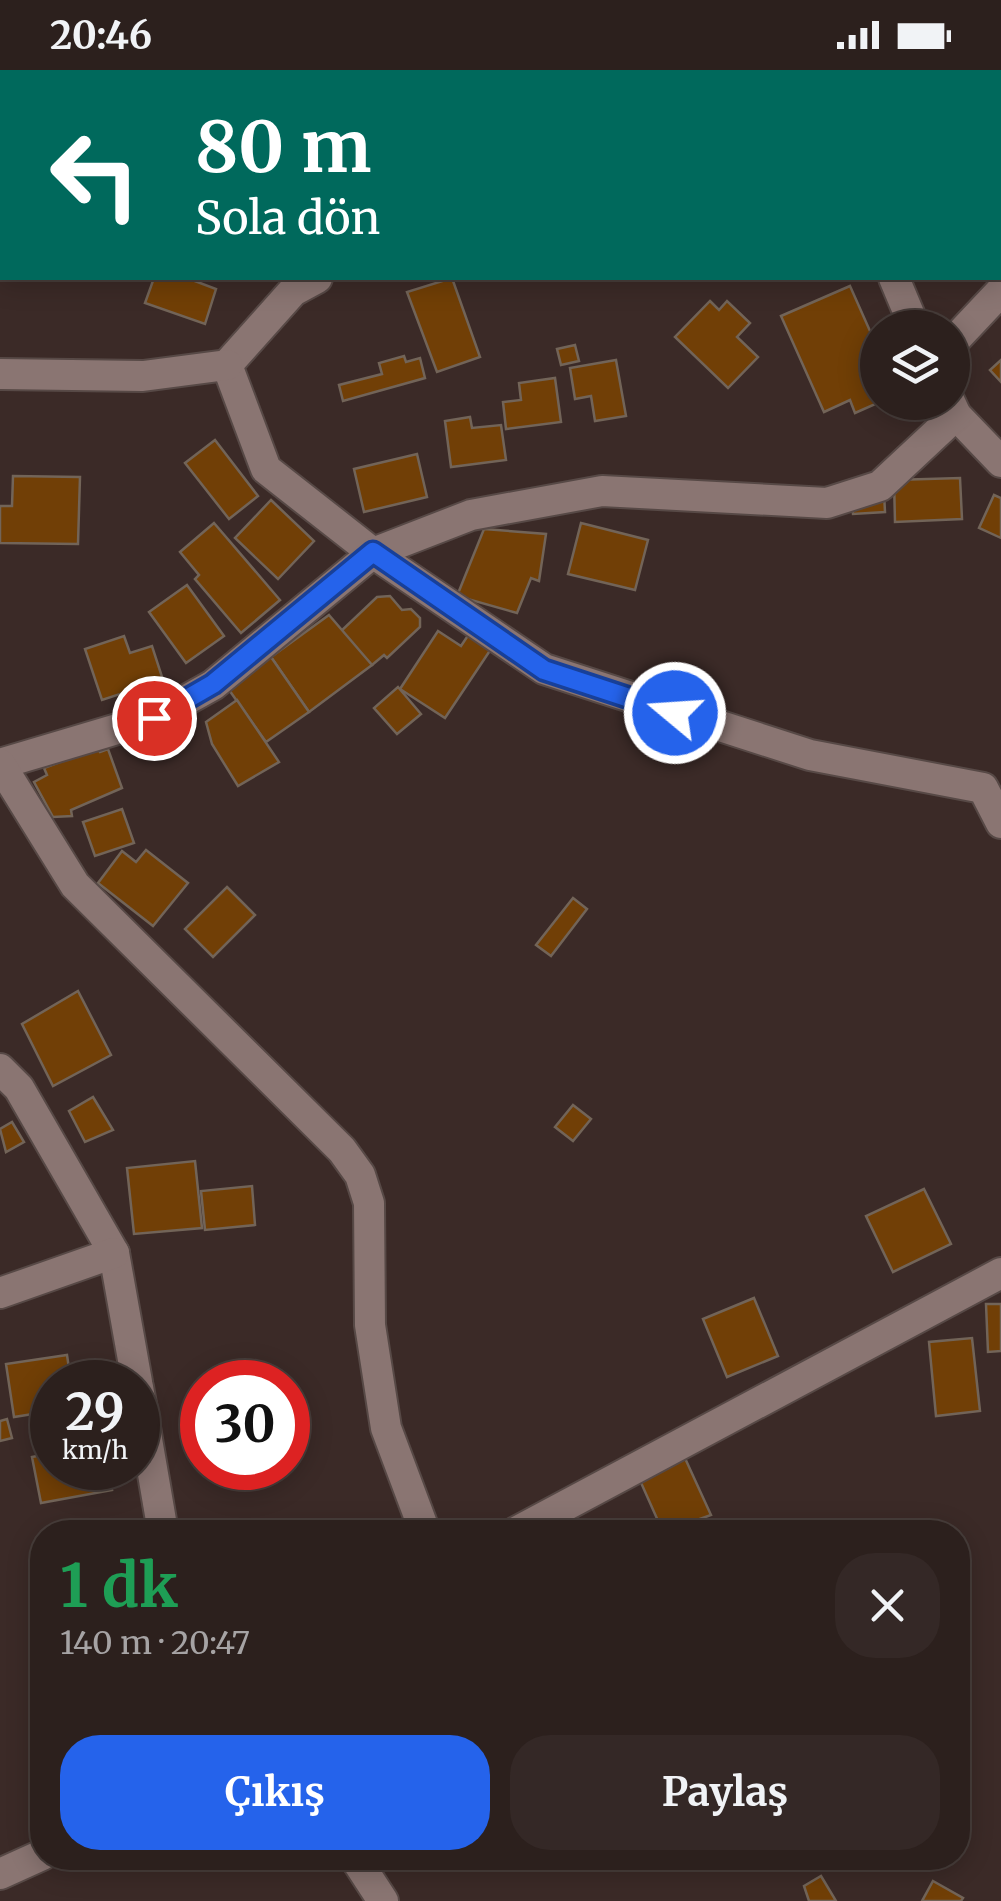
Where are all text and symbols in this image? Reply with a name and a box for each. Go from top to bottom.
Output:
text: 20:46 [50,12,152,59]
text: 80 m [195,103,371,191]
icon: left [30,110,160,240]
text: Sola dön [195,190,380,246]
map controls [860,310,970,420]
button: layers [860,310,970,420]
position arrow [623,661,727,765]
pin [112,676,197,761]
icon: arrive [127,691,182,746]
speed limit sign: 30 [180,1360,310,1490]
text: 29 [65,1381,125,1444]
text: km/h [62,1434,128,1466]
text: 1 dk [60,1548,178,1623]
button: close [835,1553,940,1658]
text: 140 m · 20:47 [60,1623,250,1663]
button: Çıkış [60,1735,490,1850]
button: Paylaş [510,1735,940,1850]

